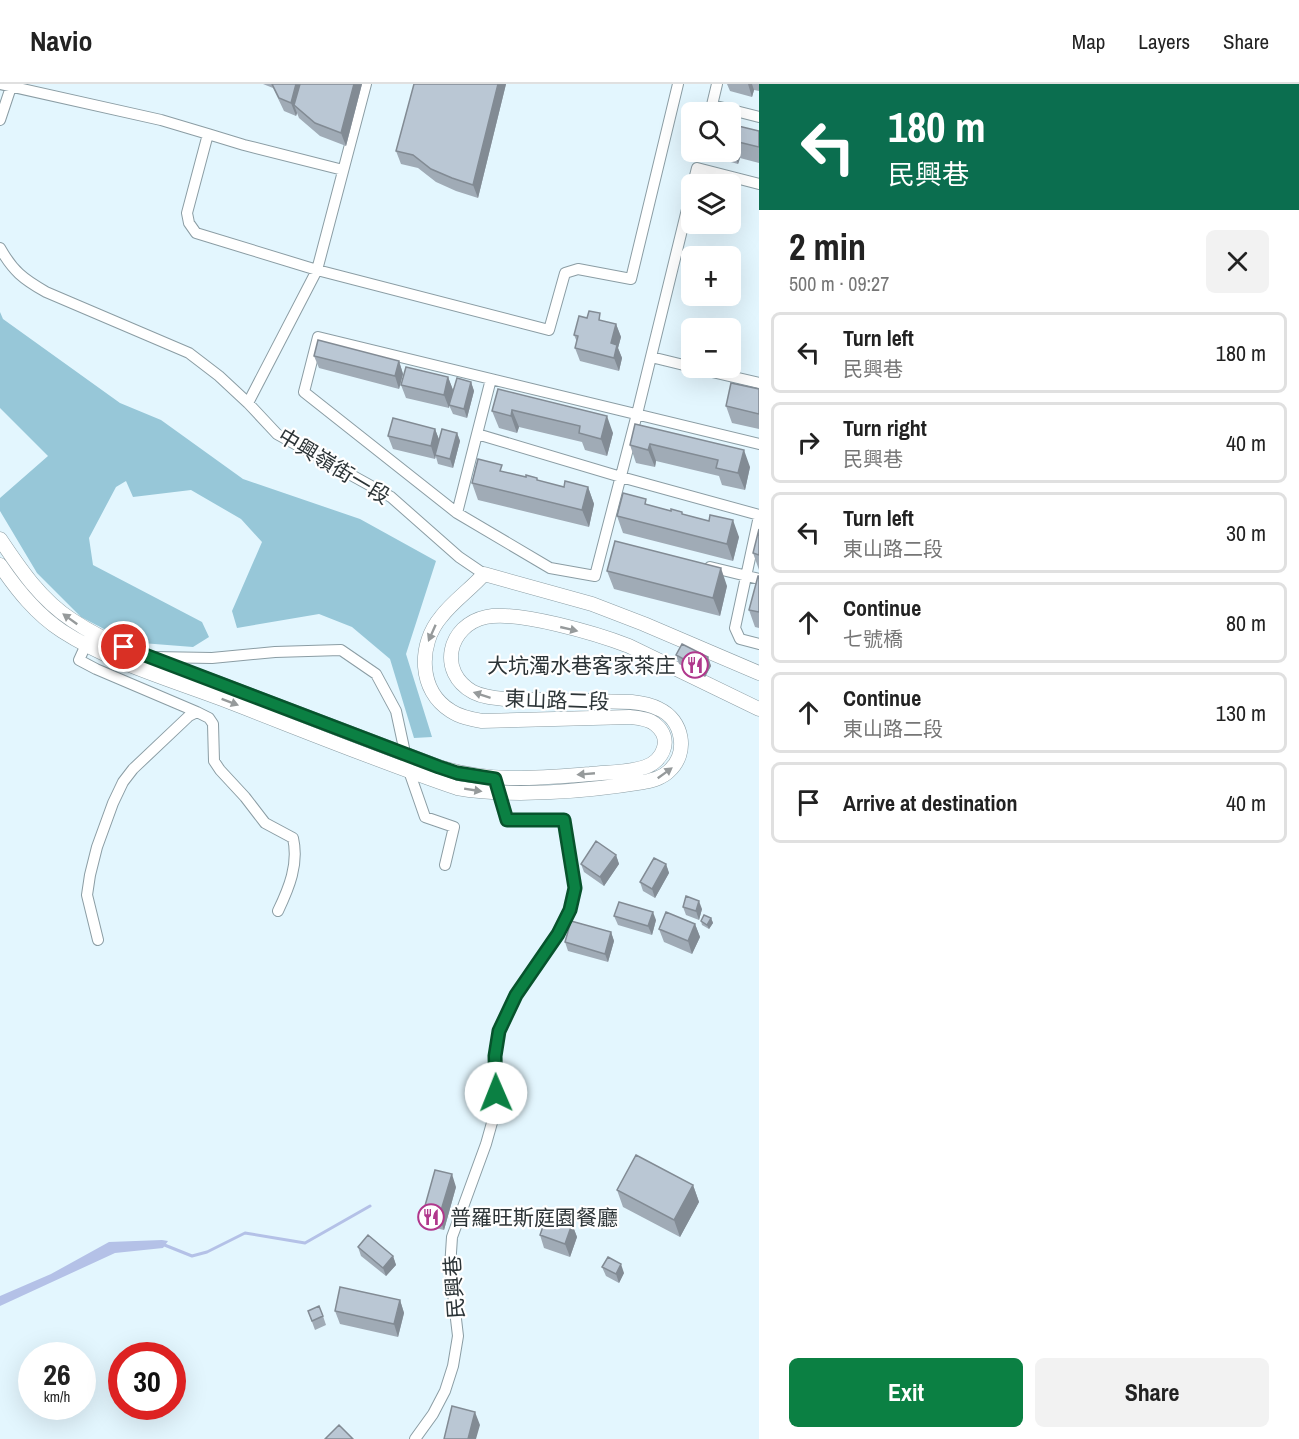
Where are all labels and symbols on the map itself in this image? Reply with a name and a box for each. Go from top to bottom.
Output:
street label: 中興嶺街一段 [273,421,395,511]
one-way arrow [63,613,78,625]
pin [98,621,149,672]
one-way arrow [427,624,437,642]
one-way arrow [559,624,578,634]
restaurant icon: 大坑濁水巷客家茶庄 [680,650,710,680]
place label: 大坑濁水巷客家茶庄 [487,651,676,680]
street label: 東山路二段 [504,684,610,716]
one-way arrow [473,689,491,699]
one-way arrow [221,698,239,708]
one-way arrow [656,767,672,779]
one-way arrow [576,769,595,779]
one-way arrow [464,786,483,795]
position arrow [464,1061,528,1125]
restaurant icon: 普羅旺斯庭園餐廳 [416,1202,446,1232]
place label: 普羅旺斯庭園餐廳 [450,1203,618,1232]
street label: 民興巷 [437,1255,471,1319]
speed limit sign: 30 [108,1342,186,1420]

